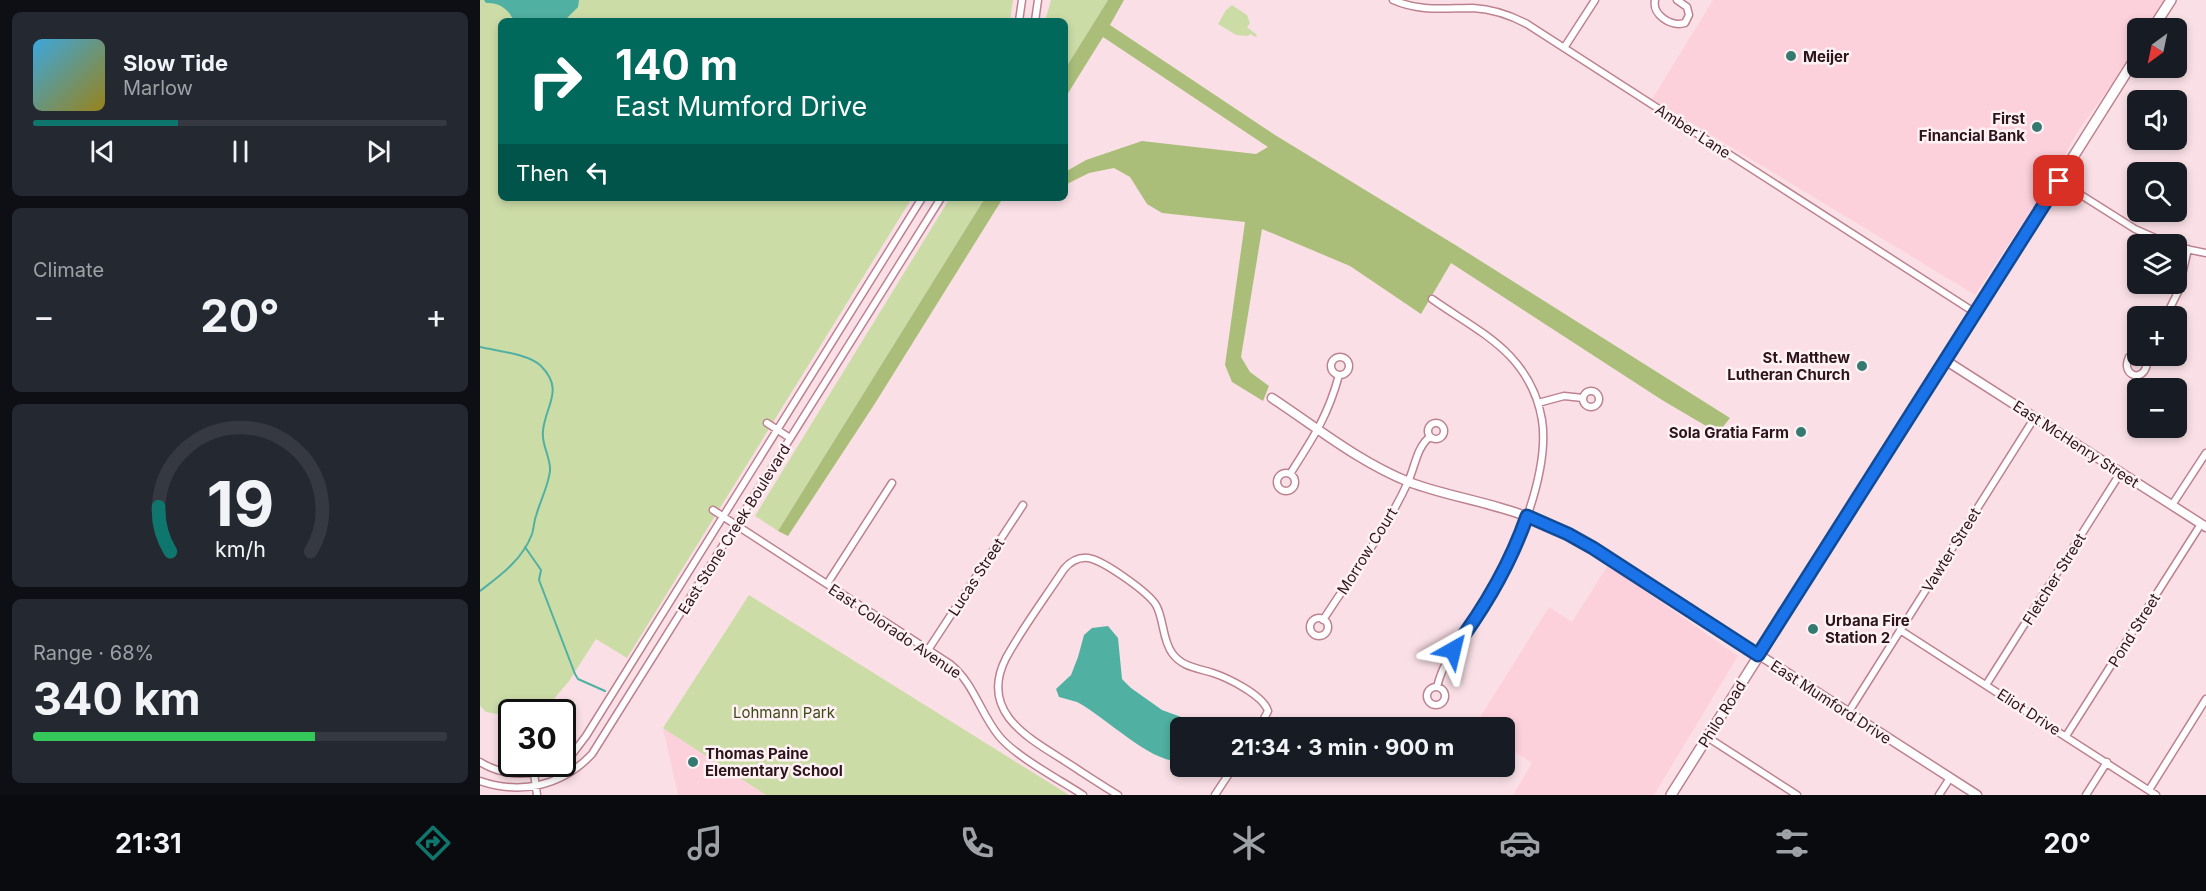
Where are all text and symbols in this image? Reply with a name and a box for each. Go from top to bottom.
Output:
north arrow [2127,18,2187,78]
map controls [2127,18,2187,438]
text: 140 m [615,39,738,90]
icon: right [516,42,594,120]
place label: Meijer [1803,47,1849,66]
marker: Meijer [1784,49,1798,63]
text: Slow Tide [123,50,228,76]
text: Marlow [123,76,193,100]
text: East Mumford Drive [615,90,867,123]
button: sound [2127,90,2187,150]
street label: Amber Lane [1652,100,1734,162]
place label: First Financial Bank [1919,109,2026,145]
marker: First Financial Bank [2030,120,2044,134]
icon: previous [86,135,119,168]
icon: pause [224,135,257,168]
icon: next [362,135,395,168]
pin [2033,155,2084,206]
icon: left [581,156,614,189]
text: Then [516,160,569,186]
button: search [2127,162,2187,222]
icon: arrive [2042,164,2075,197]
button: layers [2127,234,2187,294]
text: Climate [33,258,104,282]
text: 20° [200,288,280,343]
text: − [33,296,55,336]
text: + [425,296,447,336]
button: + [2127,306,2187,366]
place label: St. Matthew Lutheran Church [1727,348,1850,384]
marker: St. Matthew Lutheran Church [1855,359,1869,373]
button: − [2127,378,2187,438]
street label: East McHenry Street [2010,396,2143,492]
place label: Sola Gratia Farm [1669,423,1789,442]
marker: Sola Gratia Farm [1794,425,1808,439]
street label: East Stone Creek Boulevard [674,440,794,618]
text: 19 [206,467,274,542]
street label: Morrow Court [1333,504,1401,598]
street label: Vawter Street [1918,504,1985,596]
street label: Fletcher Street [2018,530,2090,628]
street label: Lucas Street [944,534,1008,619]
text: km/h [215,537,265,563]
street label: East Colorado Avenue [825,579,965,683]
street label: Pond Street [2104,590,2164,670]
place label: Urbana Fire Station 2 [1825,611,1910,647]
position arrow [1421,618,1485,682]
marker: Urbana Fire Station 2 [1806,622,1820,636]
text: Range · 68% [33,641,154,665]
street label: East Mumford Drive [1767,656,1895,748]
text: 340 km [33,671,201,726]
street label: Philo Road [1694,677,1750,751]
street label: Eliot Drive [1994,685,2064,739]
speed limit sign: 30 [498,699,576,777]
park label: Lohmann Park [733,703,836,722]
text: 21:34 · 3 min · 900 m [1231,734,1454,760]
place label: Thomas Paine Elementary School [705,744,843,780]
marker: Thomas Paine Elementary School [686,755,700,769]
icon: directions [412,822,454,864]
icon: music [684,822,726,864]
icon: phone [956,822,998,864]
icon: climate [1228,822,1270,864]
icon: car [1499,822,1541,864]
icon: filters [1771,822,1813,864]
text: 21:31 [115,827,182,860]
text: 20° [2043,827,2091,860]

